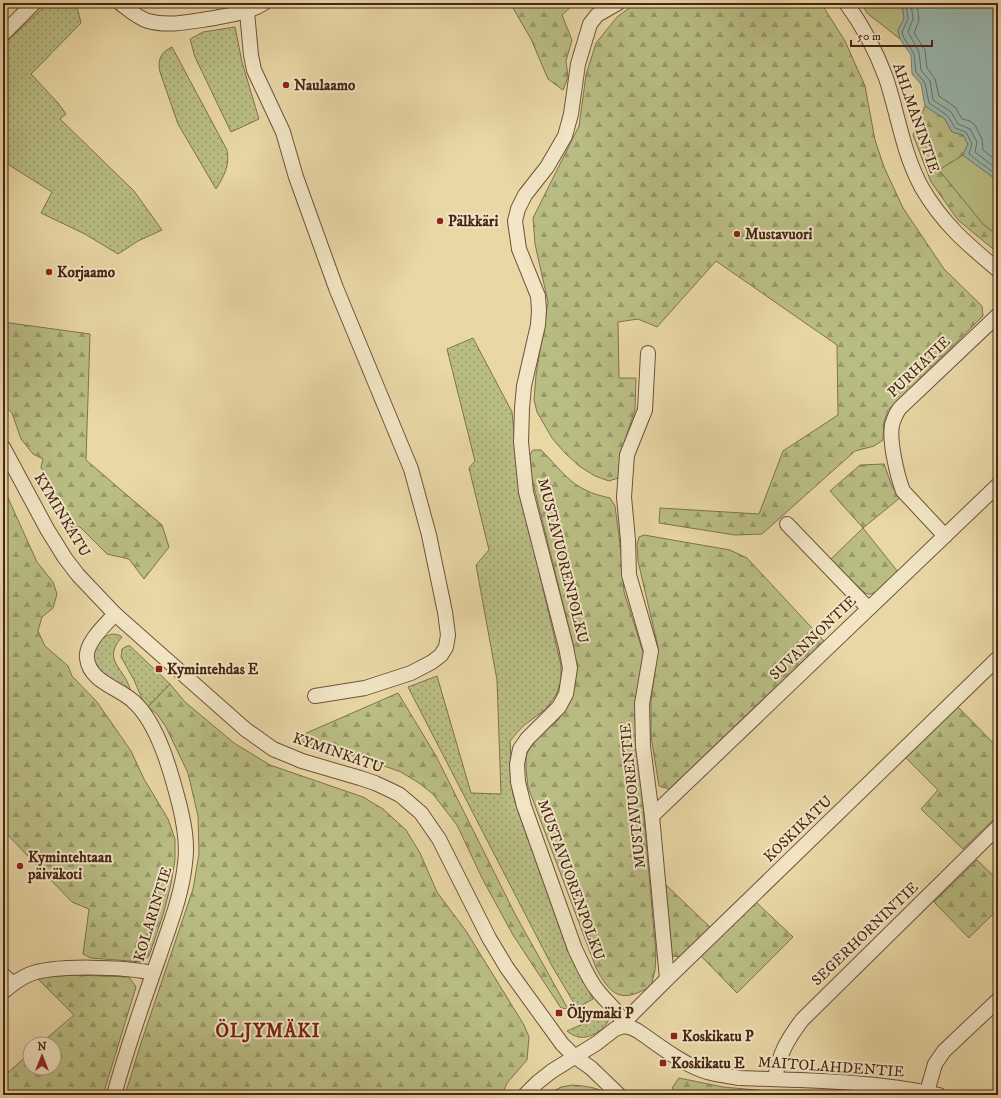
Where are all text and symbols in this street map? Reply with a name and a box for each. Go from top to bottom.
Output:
scale bar [851,22,932,48]
text: 50 m [857,29,881,44]
street label: AHLMANINTIE [888,60,944,176]
place label: Naulaamo [294,76,356,95]
marker: Naulaamo [281,80,291,90]
place label: Pälkkäri [448,212,498,231]
marker: Pälkkäri [435,216,445,226]
place label: Mustavuori [745,225,813,244]
marker: Mustavuori [732,229,742,239]
place label: Korjaamo [57,263,116,282]
marker: Korjaamo [44,267,54,277]
street label: PURHATIE [884,332,955,402]
street label: KYMINKATU [29,469,95,561]
street label: MUSTAVUORENPOLKU [533,476,593,646]
street label: SUVANNONTIE [766,592,861,684]
place label: Kymintehdas E [167,660,259,679]
marker: Kymintehdas E [154,664,164,674]
street label: MUSTAVUORENTIE [616,722,650,869]
street label: KYMINKATU [290,729,386,778]
street label: KOSKIKATU [760,791,837,866]
street label: MUSTAVUORENPOLKU [533,797,609,963]
place label: Kymintehtaan päiväkoti [27,848,112,884]
marker: Kymintehtaan päiväkoti [15,861,25,871]
street label: KOLARINTIE [130,864,177,964]
street label: SEGERHORNINTIE [808,878,923,990]
place label: Öljymäki P [567,1003,634,1023]
marker: Öljymäki P [554,1008,564,1018]
district label: ÖLJYMÄKI [215,1018,321,1043]
place label: Koskikatu P [682,1027,754,1046]
marker: Koskikatu P [669,1031,679,1041]
north arrow [22,1036,62,1076]
text: N [37,1040,47,1054]
street label: MAITOLAHDENTIE [757,1052,905,1082]
place label: Koskikatu E [671,1054,745,1073]
marker: Koskikatu E [658,1058,668,1068]

